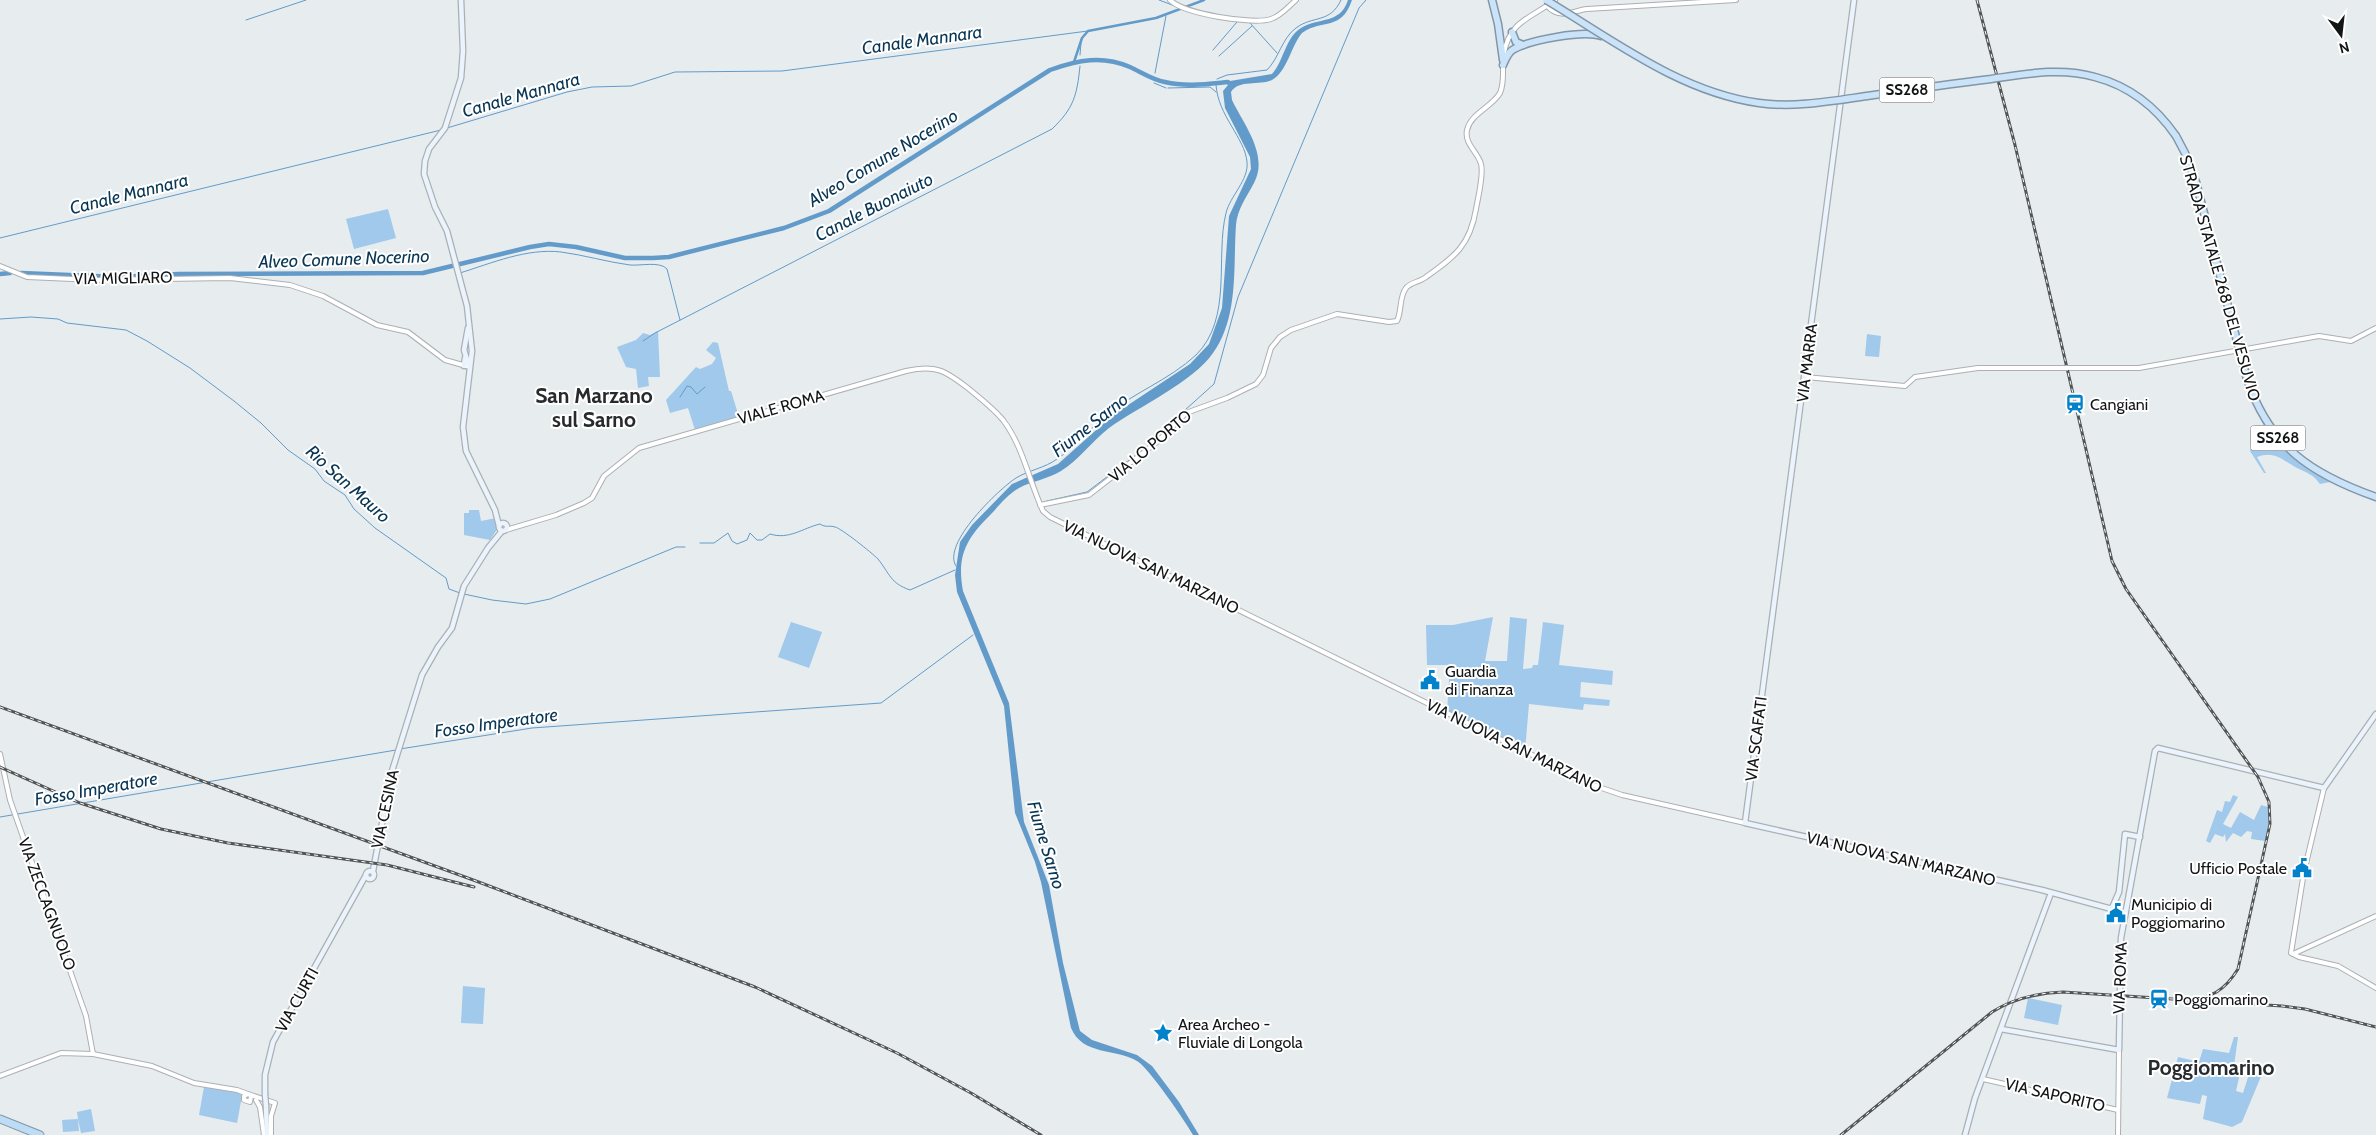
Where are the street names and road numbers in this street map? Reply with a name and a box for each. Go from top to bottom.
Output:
road number: SS268 [1880,78,1934,102]
street label: STRADA STATALE 268 DEL VESUVIO [2176,153,2264,403]
street label: VIA MIGLIARO [73,268,173,288]
street label: VIA MARRA [1793,322,1821,404]
street label: VIALE ROMA [736,386,826,428]
street label: VIA LO PORTO [1105,406,1195,486]
road number: SS268 [2250,426,2306,450]
street label: VIA NUOVA SAN MARZANO [1060,516,1242,618]
street label: VIA NUOVA SAN MARZANO [1423,695,1605,797]
street label: VIA SCAFATI [1741,695,1771,783]
street label: VIA CESINA [367,767,403,850]
street label: VIA NUOVA SAN MARZANO [1805,828,1997,890]
street label: VIA ZECCAGNUOLO [14,835,80,973]
street label: VIA ROMA [2109,942,2131,1014]
street label: VIA CURTI [272,964,322,1036]
street label: VIA SAPORITO [2003,1074,2107,1116]

